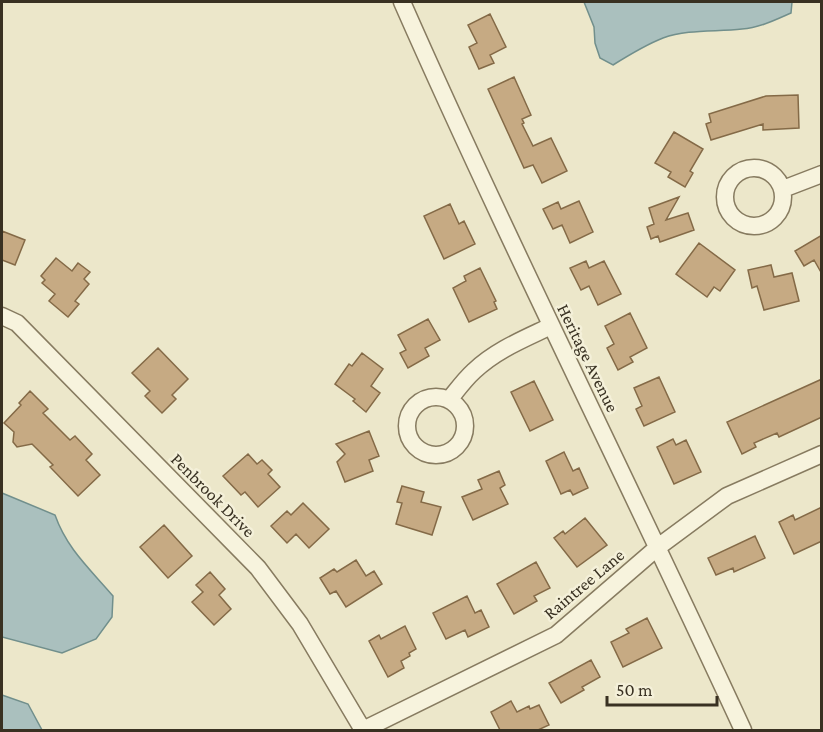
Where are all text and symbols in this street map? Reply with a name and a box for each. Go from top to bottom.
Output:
street label: Heritage Avenue [553,301,623,415]
street label: Penbrook Drive [167,449,259,541]
street label: Raintree Lane [540,545,628,623]
scale bar [607,669,716,707]
text: 50 m [616,680,653,700]

